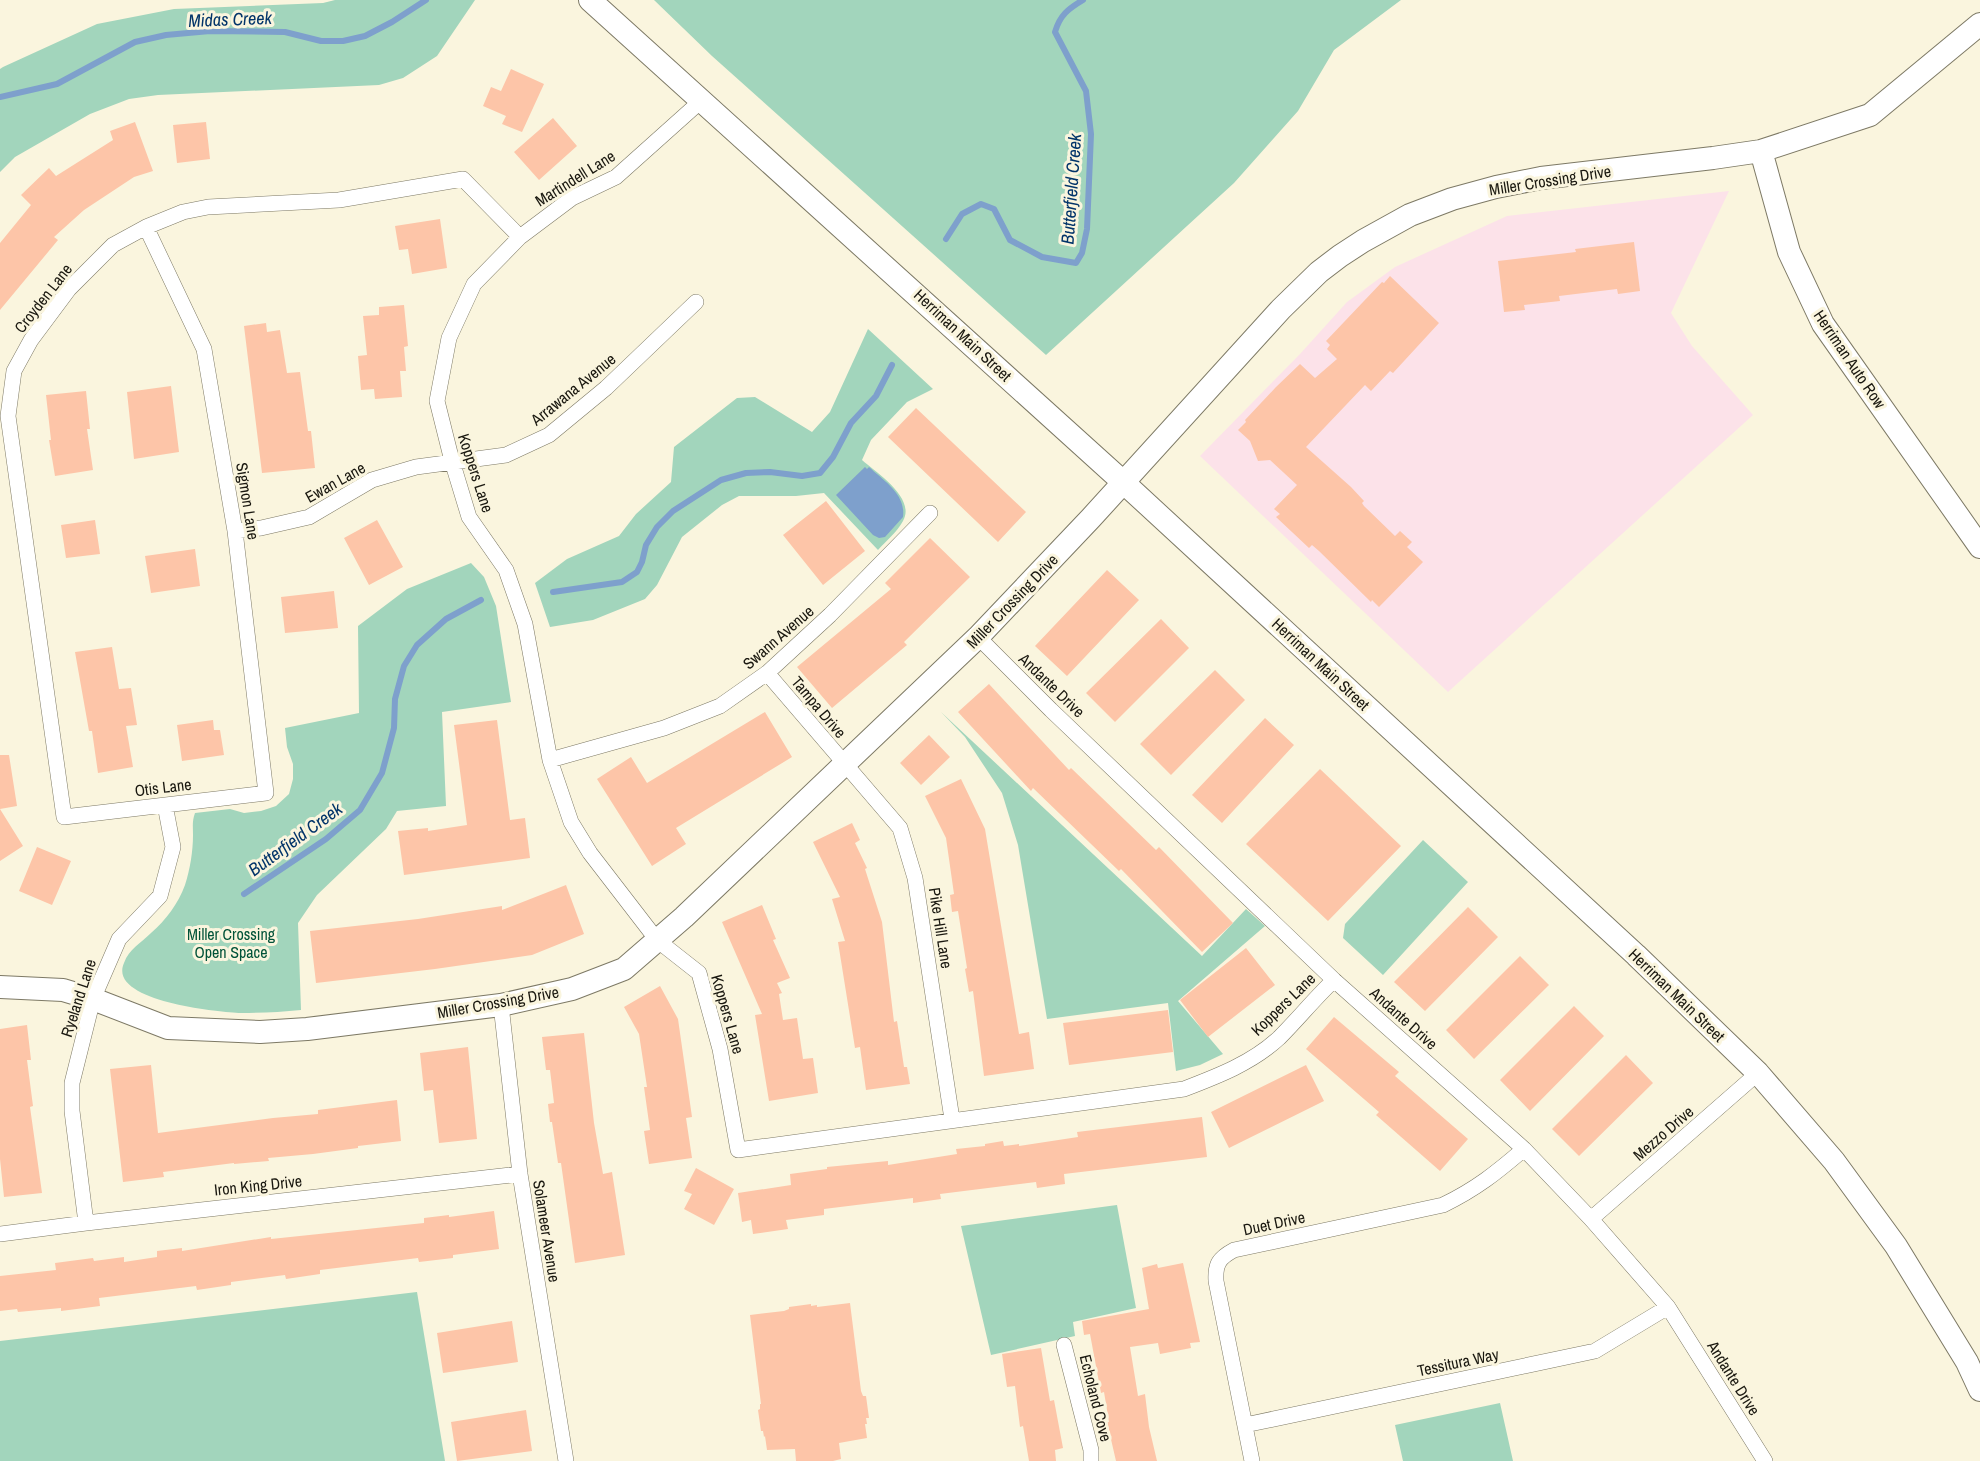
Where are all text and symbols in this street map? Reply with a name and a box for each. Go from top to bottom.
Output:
water label: Midas Creek [188,5,273,33]
water label: Butterfield Creek [1055,132,1087,245]
street label: Martindell Lane [531,145,619,211]
street label: Miller Crossing Drive [1487,159,1613,201]
street label: Croyden Lane [9,259,77,337]
street label: Herriman Main Street [909,284,1017,386]
street label: Herriman Auto Row [1809,305,1891,413]
street label: Arrawana Avenue [525,348,620,431]
street label: Koppers Lane [453,431,499,515]
street label: Ewan Lane [301,456,369,508]
street label: Sigmon Lane [231,461,265,541]
street label: Miller Crossing Drive [961,549,1063,653]
street label: Swann Avenue [738,600,818,674]
street label: Herriman Main Street [1267,613,1375,715]
street label: Andante Drive [1013,647,1090,722]
street label: Tampa Drive [787,671,851,743]
street label: Otis Lane [133,773,193,801]
water label: Butterfield Creek [243,796,348,882]
street label: Pike Hill Lane [924,886,958,970]
park label: Miller Crossing Open Space [187,923,276,963]
street label: Herriman Main Street [1624,943,1730,1047]
street label: Ryeland Lane [55,956,101,1040]
street label: Koppers Lane [1246,968,1320,1040]
street label: Koppers Lane [706,972,750,1056]
street label: Miller Crossing Drive [435,980,561,1024]
street label: Andante Drive [1365,981,1443,1054]
street label: Mezzo Drive [1628,1101,1698,1165]
street label: Iron King Drive [213,1169,303,1201]
street label: Solameer Avenue [528,1178,566,1284]
street label: Duet Drive [1241,1206,1307,1240]
street label: Andante Drive [1702,1336,1766,1419]
street label: Tessitura Way [1415,1343,1501,1381]
street label: Echoland Cove [1075,1352,1117,1444]

